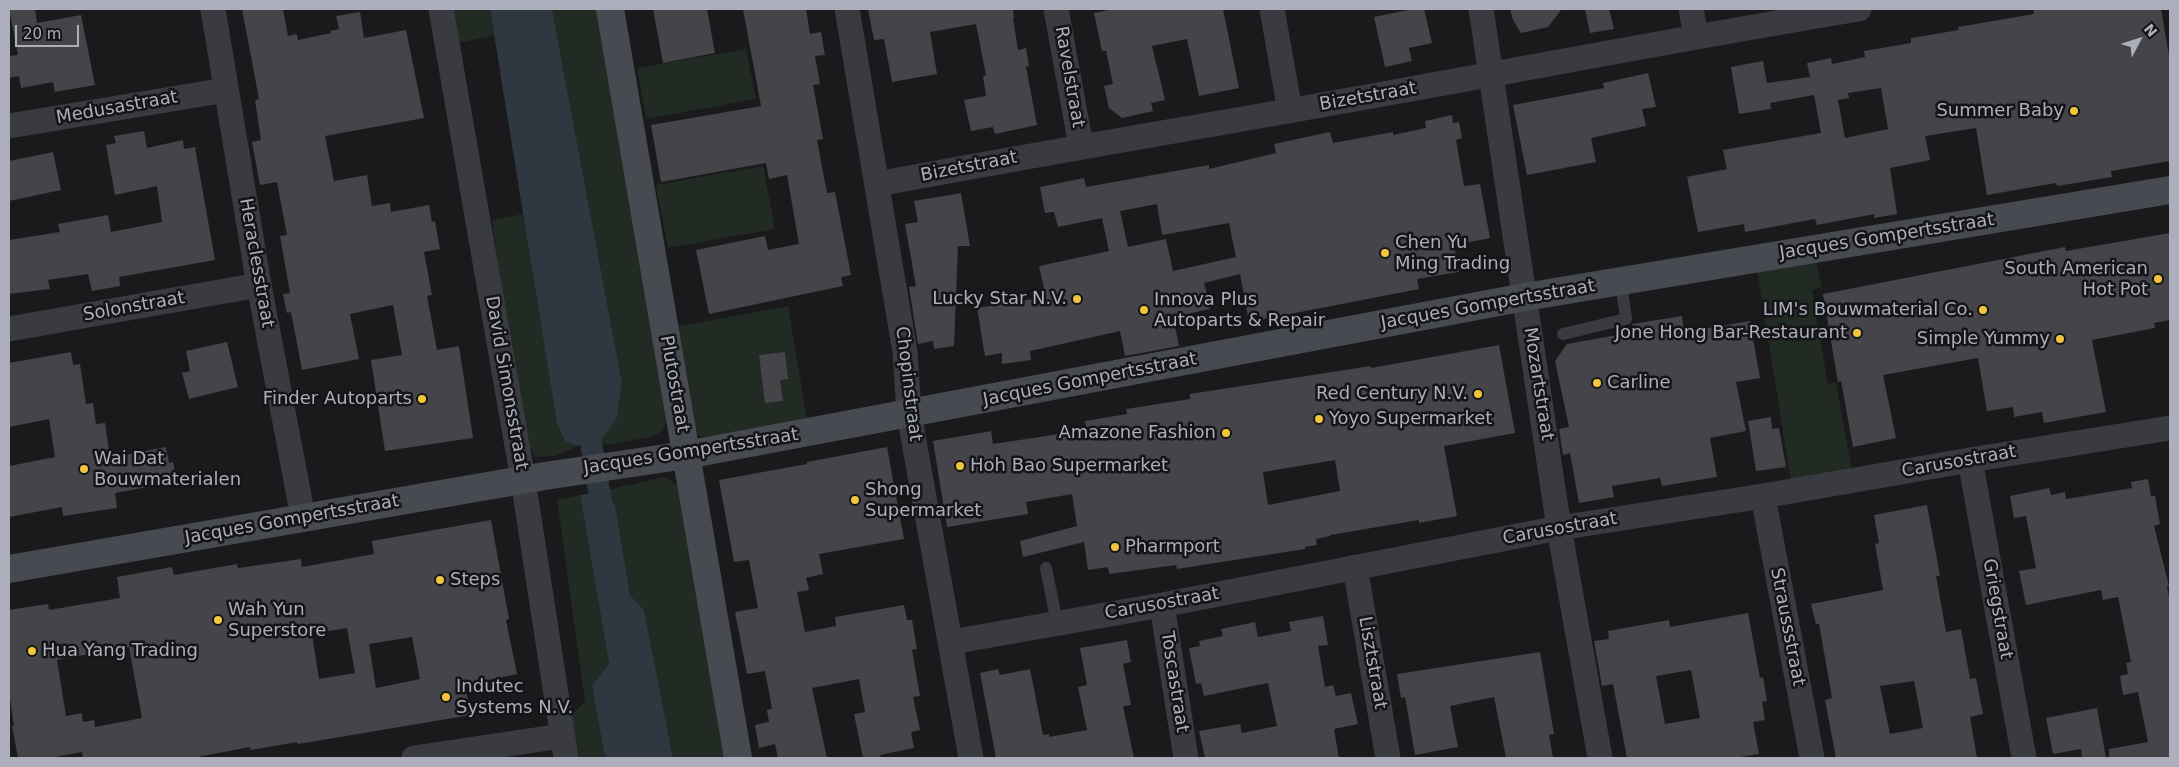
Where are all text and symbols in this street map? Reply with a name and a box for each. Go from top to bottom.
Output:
scale bar [18,15,81,47]
north arrow [2114,15,2164,65]
text: N [2141,21,2160,40]
street label: Ravelstraat [1049,24,1089,130]
text: 20 m [23,25,61,43]
street label: Bizetstraat [1318,78,1418,116]
street label: Medusastraat [55,87,179,129]
place label: Summer Baby [1936,100,2064,122]
marker: Summer Baby [2068,105,2080,117]
street label: Bizetstraat [919,147,1019,187]
street label: Heraclesstraat [234,196,278,330]
street label: Jacques Gompertsstraat [1778,209,1996,265]
place label: Chen Yu Ming Trading [1395,232,1510,274]
marker: Chen Yu Ming Trading [1379,247,1391,259]
place label: South American Hot Pot [2004,258,2148,300]
marker: South American Hot Pot [2152,273,2164,285]
street label: Jacques Gompertsstraat [1379,276,1597,334]
street label: Solonstraat [81,287,187,327]
place label: Lucky Star N.V. [932,288,1067,310]
place label: Innova Plus Autoparts & Repair [1154,289,1325,332]
marker: Lucky Star N.V. [1071,293,1083,305]
street label: David Simonsstraat [480,294,532,472]
place label: LIM's Bouwmaterial Co. [1763,299,1973,321]
marker: Innova Plus Autoparts & Repair [1138,304,1150,316]
marker: LIM's Bouwmaterial Co. [1977,304,1989,316]
place label: Jone Hong Bar-Restaurant [1615,322,1847,344]
street label: Chopinstraat [890,325,926,443]
street label: Mozartstraat [1518,326,1558,442]
marker: Jone Hong Bar-Restaurant [1851,327,1863,339]
place label: Simple Yummy [1917,328,2050,350]
marker: Simple Yummy [2054,333,2066,345]
street label: Plutostraat [655,334,693,434]
street label: Jacques Gompertsstraat [981,349,1199,411]
place label: Carline [1607,372,1670,394]
marker: Carline [1591,377,1603,389]
place label: Red Century N.V. [1316,383,1468,405]
place label: Finder Autoparts [263,388,412,410]
marker: Red Century N.V. [1472,388,1484,400]
marker: Finder Autoparts [416,393,428,405]
place label: Yoyo Supermarket [1329,408,1492,430]
marker: Yoyo Supermarket [1313,413,1325,425]
place label: Amazone Fashion [1059,422,1216,444]
street label: Jacques Gompertsstraat [582,424,800,480]
marker: Amazone Fashion [1220,427,1232,439]
street label: Carusostraat [1900,441,2018,483]
place label: Wai Dat Bouwmaterialen [94,448,241,490]
place label: Hoh Bao Supermarket [970,455,1168,477]
marker: Hoh Bao Supermarket [954,460,966,472]
marker: Wai Dat Bouwmaterialen [78,463,90,475]
place label: Shong Supermarket [865,479,981,522]
street label: Jacques Gompertsstraat [183,491,401,549]
marker: Shong Supermarket [849,494,861,506]
street label: Carusostraat [1501,508,1619,550]
place label: Pharmport [1125,536,1220,558]
marker: Pharmport [1109,541,1121,553]
street label: Griegstraat [1978,557,2016,661]
street label: Straussstraat [1765,566,1809,688]
place label: Steps [450,569,500,591]
marker: Steps [434,574,446,586]
street label: Carusostraat [1103,583,1221,625]
place label: Wah Yun Superstore [228,599,326,642]
marker: Wah Yun Superstore [212,614,224,626]
street label: Lisztstraat [1353,615,1391,711]
street label: Toscastraat [1155,630,1193,734]
place label: Hua Yang Trading [42,640,198,662]
marker: Hua Yang Trading [26,645,38,657]
place label: Indutec Systems N.V. [456,676,573,719]
marker: Indutec Systems N.V. [440,691,452,703]

